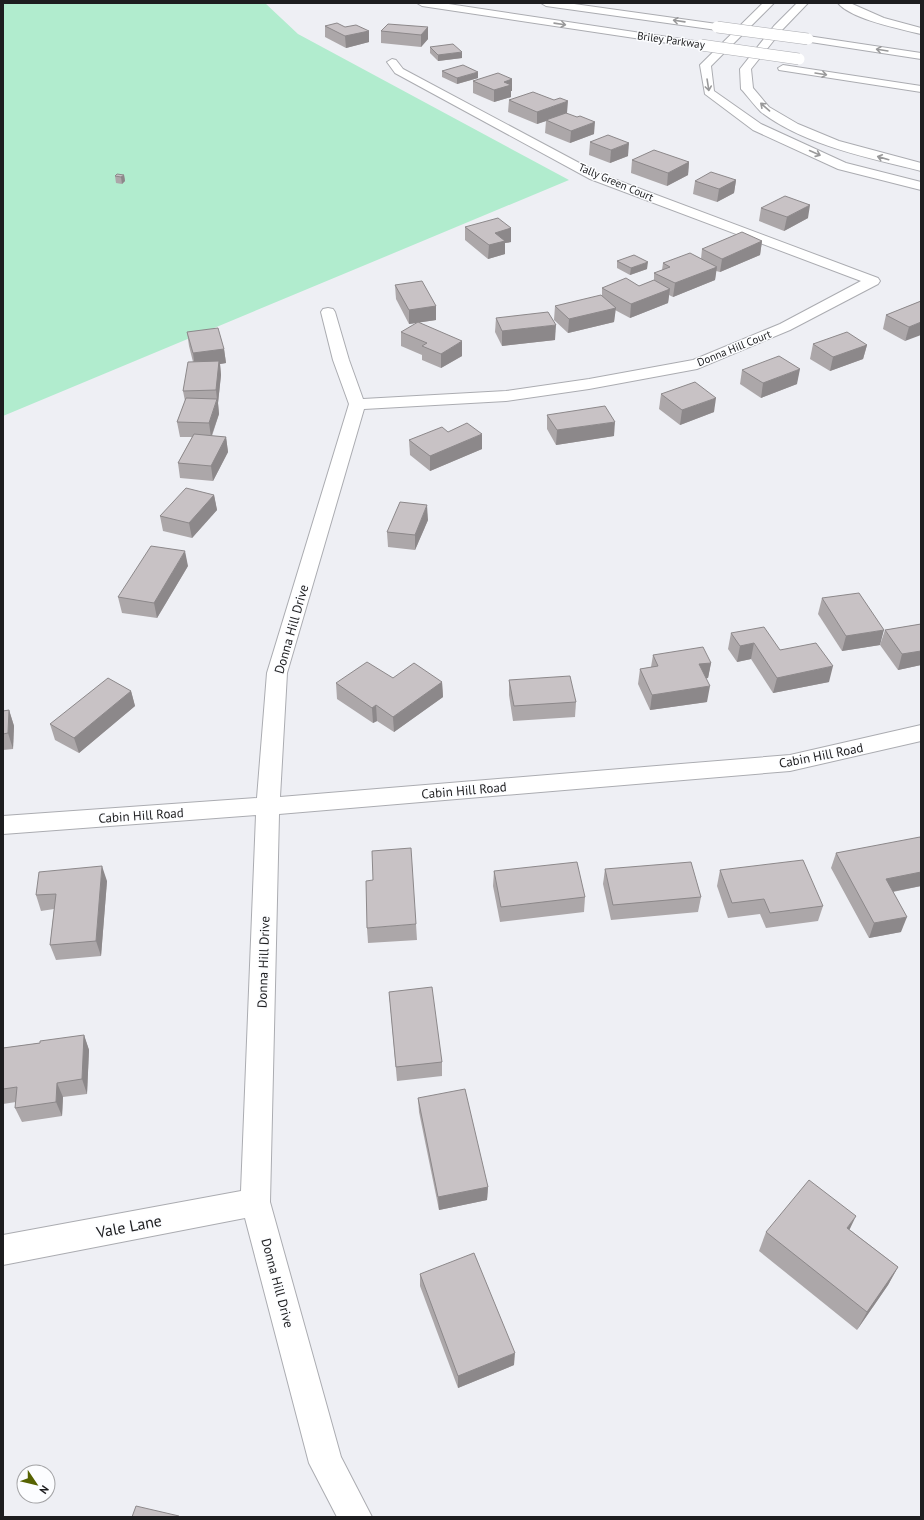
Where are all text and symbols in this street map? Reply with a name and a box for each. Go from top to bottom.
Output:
one-way arrow [673,17,686,25]
one-way arrow [553,20,566,28]
street label: Briley Parkway [636,28,707,52]
one-way arrow [876,46,889,54]
one-way arrow [814,70,827,78]
one-way arrow [704,78,712,91]
one-way arrow [759,103,770,112]
one-way arrow [808,150,820,157]
one-way arrow [877,154,890,161]
street label: Tally Green Court [576,160,656,204]
street label: Donna Hill Court [695,327,773,369]
street label: Donna Hill Drive [271,583,312,676]
street label: Cabin Hill Road [777,739,865,772]
street label: Cabin Hill Road [421,778,507,803]
street label: Cabin Hill Road [98,804,184,827]
street label: Donna Hill Drive [253,916,274,1008]
street label: Vale Lane [94,1210,163,1242]
street label: Donna Hill Drive [257,1236,298,1330]
north arrow [16,1464,56,1504]
text: N [36,1483,52,1497]

